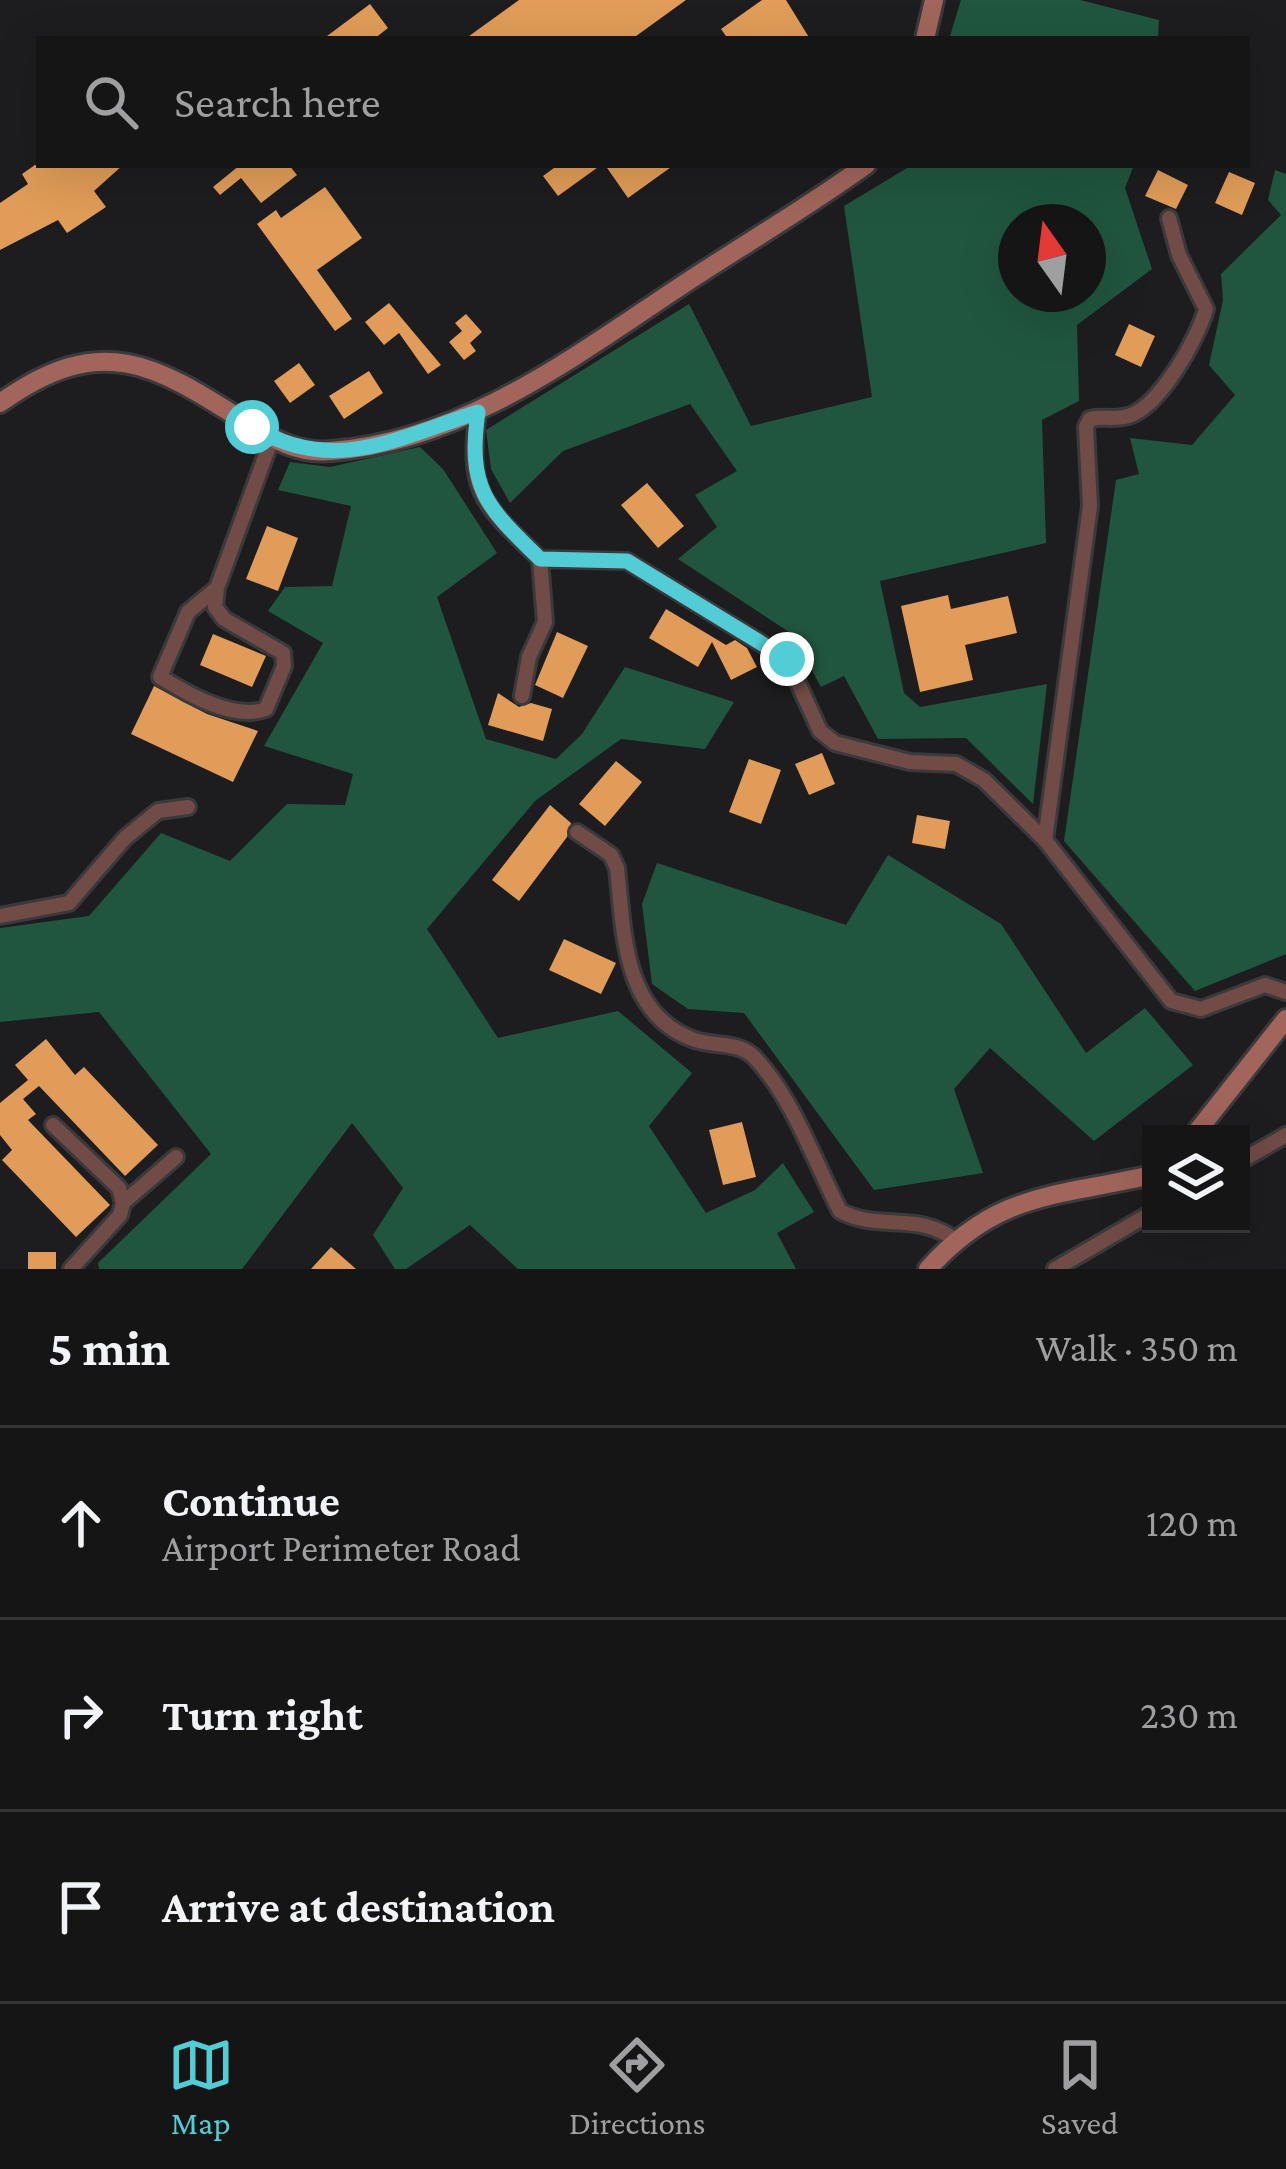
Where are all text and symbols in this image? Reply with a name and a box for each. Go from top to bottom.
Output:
search box [36,36,1250,168]
icon: search [78,69,144,135]
text: Search here [174,77,381,127]
north arrow [998,204,1106,312]
route start [225,400,279,454]
route end [760,632,814,686]
map controls [1142,1125,1250,1233]
button: layers [1142,1125,1250,1233]
text: 5 min [48,1319,170,1376]
text: Walk · 350 m [1035,1326,1238,1369]
text: Continue [162,1476,340,1526]
icon: ahead [48,1490,114,1556]
text: 120 m [1146,1501,1238,1544]
text: Airport Perimeter Road [162,1526,521,1569]
icon: right [48,1682,114,1748]
text: Turn right [162,1690,363,1740]
text: 230 m [1140,1693,1238,1736]
icon: arrive [48,1874,114,1940]
text: Arrive at destination [162,1882,555,1932]
tab: Map [168,2032,234,2141]
tab: Directions [569,2032,706,2141]
tab: Saved [1041,2032,1118,2141]

